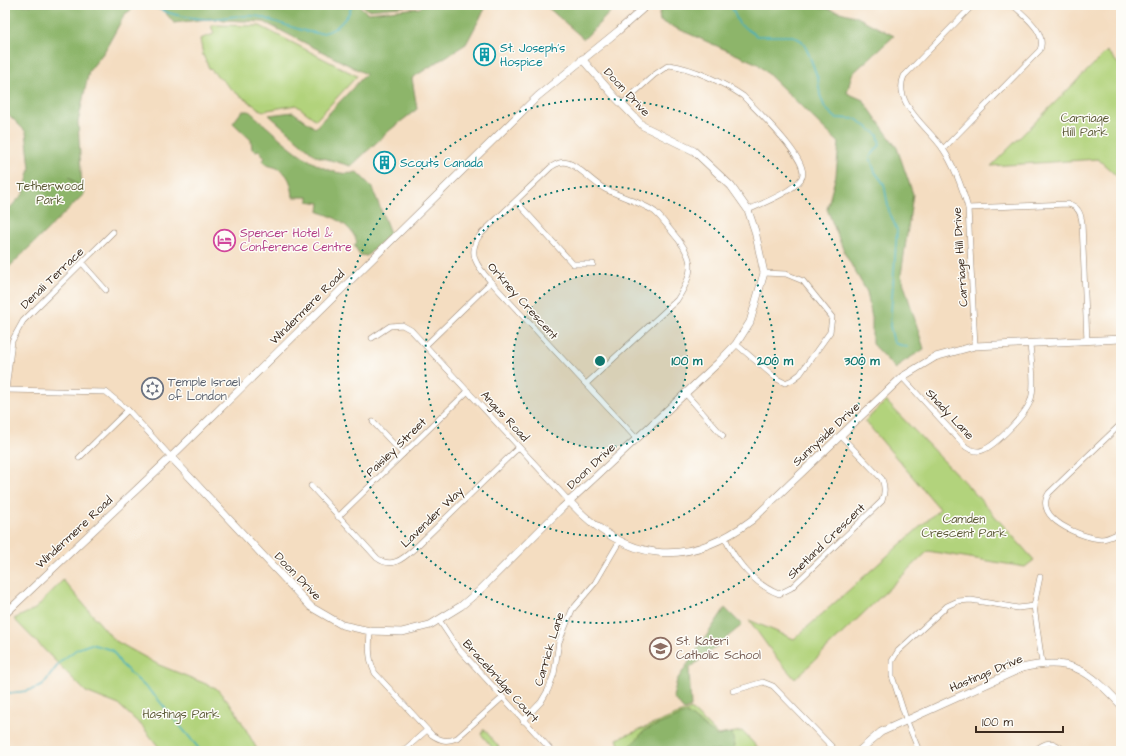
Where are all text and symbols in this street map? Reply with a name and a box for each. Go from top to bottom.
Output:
place label: St. Joseph's Hospice [500,40,565,71]
building icon: St. Joseph's Hospice [471,42,497,68]
street label: Doon Drive [600,64,654,121]
park label: Carriage Hill Park [1061,110,1110,141]
building icon: Scouts Canada [371,150,397,176]
place label: Scouts Canada [400,155,483,172]
park label: Tetherwood Park [16,178,84,209]
street label: Carriage Hill Drive [949,206,973,307]
place label: Spencer Hotel & Conference Centre [240,225,352,256]
hotel icon: Spencer Hotel & Conference Centre [212,227,238,253]
street label: Denali Terrace [17,243,88,313]
street label: Orkney Crescent [483,259,562,344]
street label: Windermere Road [266,266,349,349]
text: 100 m [672,353,703,370]
text: 200 m [756,353,794,370]
text: 300 m [843,353,880,370]
centre of rings [593,354,607,368]
place label: Temple Israel of London [168,374,240,405]
synagogue icon: Temple Israel of London [140,376,166,402]
street label: Shady Lane [921,385,978,445]
street label: Angus Road [476,387,533,446]
street label: Sunnyside Drive [789,398,865,471]
street label: Paisley Street [362,414,431,481]
street label: Doon Drive [563,439,620,493]
street label: Lavender Way [397,483,468,552]
street label: Windermere Road [32,492,117,573]
street label: Shetland Crescent [784,500,869,583]
park label: Camden Crescent Park [921,511,1007,542]
street label: Doon Drive [270,548,325,605]
street label: Carrick Lane [530,610,569,688]
place label: St. Kateri Catholic School [676,633,761,664]
school or university icon: St. Kateri Catholic School [647,635,673,661]
street label: Bracebridge Court [458,636,543,728]
street label: Hastings Drive [947,650,1026,697]
park label: Hastings Park [143,706,220,724]
scale bar [976,708,1063,734]
text: 100 m [982,714,1013,731]

